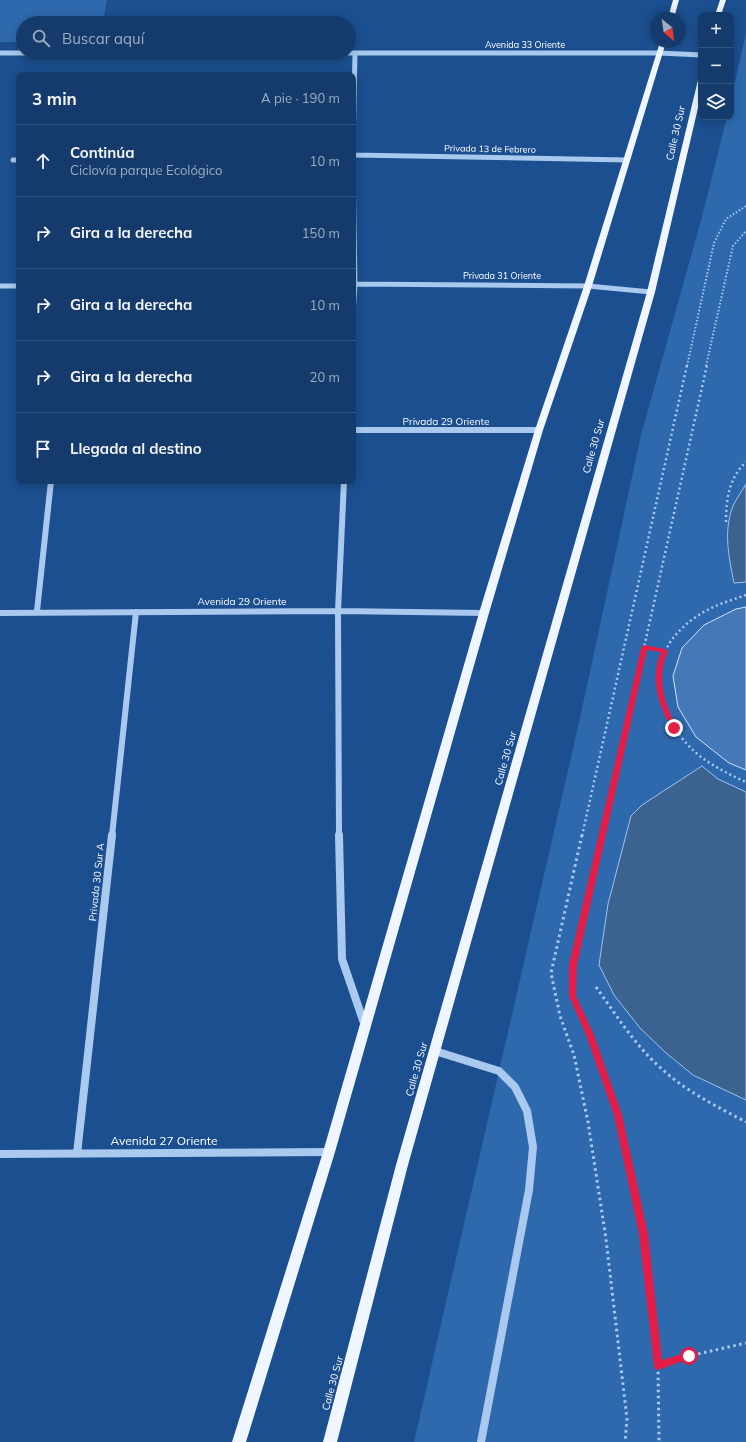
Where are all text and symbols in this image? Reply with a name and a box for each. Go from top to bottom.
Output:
north arrow [650,12,686,48]
map controls [698,12,734,120]
button: + [698,12,734,48]
search box [16,16,356,60]
icon: search [30,27,52,49]
text: Buscar aquí [62,29,144,48]
street label: Avenida 33 Oriente [485,39,565,50]
button: − [698,48,734,84]
button: layers [698,84,734,120]
text: 3 min [32,88,77,109]
text: A pie · 190 m [261,90,340,106]
street label: Calle 30 Sur [663,104,688,162]
street label: Privada 13 de Febrero [444,142,536,155]
text: Continúa [70,143,135,162]
icon: ahead [32,150,54,172]
text: 10 m [310,153,340,169]
text: Ciclovía parque Ecológico [70,162,223,178]
icon: right [32,222,54,244]
text: Gira a la derecha [70,223,192,242]
text: 150 m [302,225,340,241]
street label: Privada 31 Oriente [463,270,541,281]
icon: right [32,294,54,316]
text: Gira a la derecha [70,295,192,314]
text: 10 m [310,297,340,313]
icon: right [32,366,54,388]
text: Gira a la derecha [70,367,192,386]
text: 20 m [310,369,340,385]
street label: Privada 29 Oriente [403,415,489,428]
street label: Calle 30 Sur [580,417,608,475]
icon: arrive [32,438,54,460]
text: Llegada al destino [70,439,202,458]
street label: Avenida 29 Oriente [197,595,287,608]
route end [665,719,683,737]
street label: Calle 30 Sur [492,729,520,787]
street label: Privada 30 Sur A [86,842,107,922]
street label: Calle 30 Sur [403,1040,431,1098]
street label: Avenida 27 Oriente [111,1133,217,1148]
route start [680,1347,698,1365]
street label: Calle 30 Sur [319,1354,346,1412]

